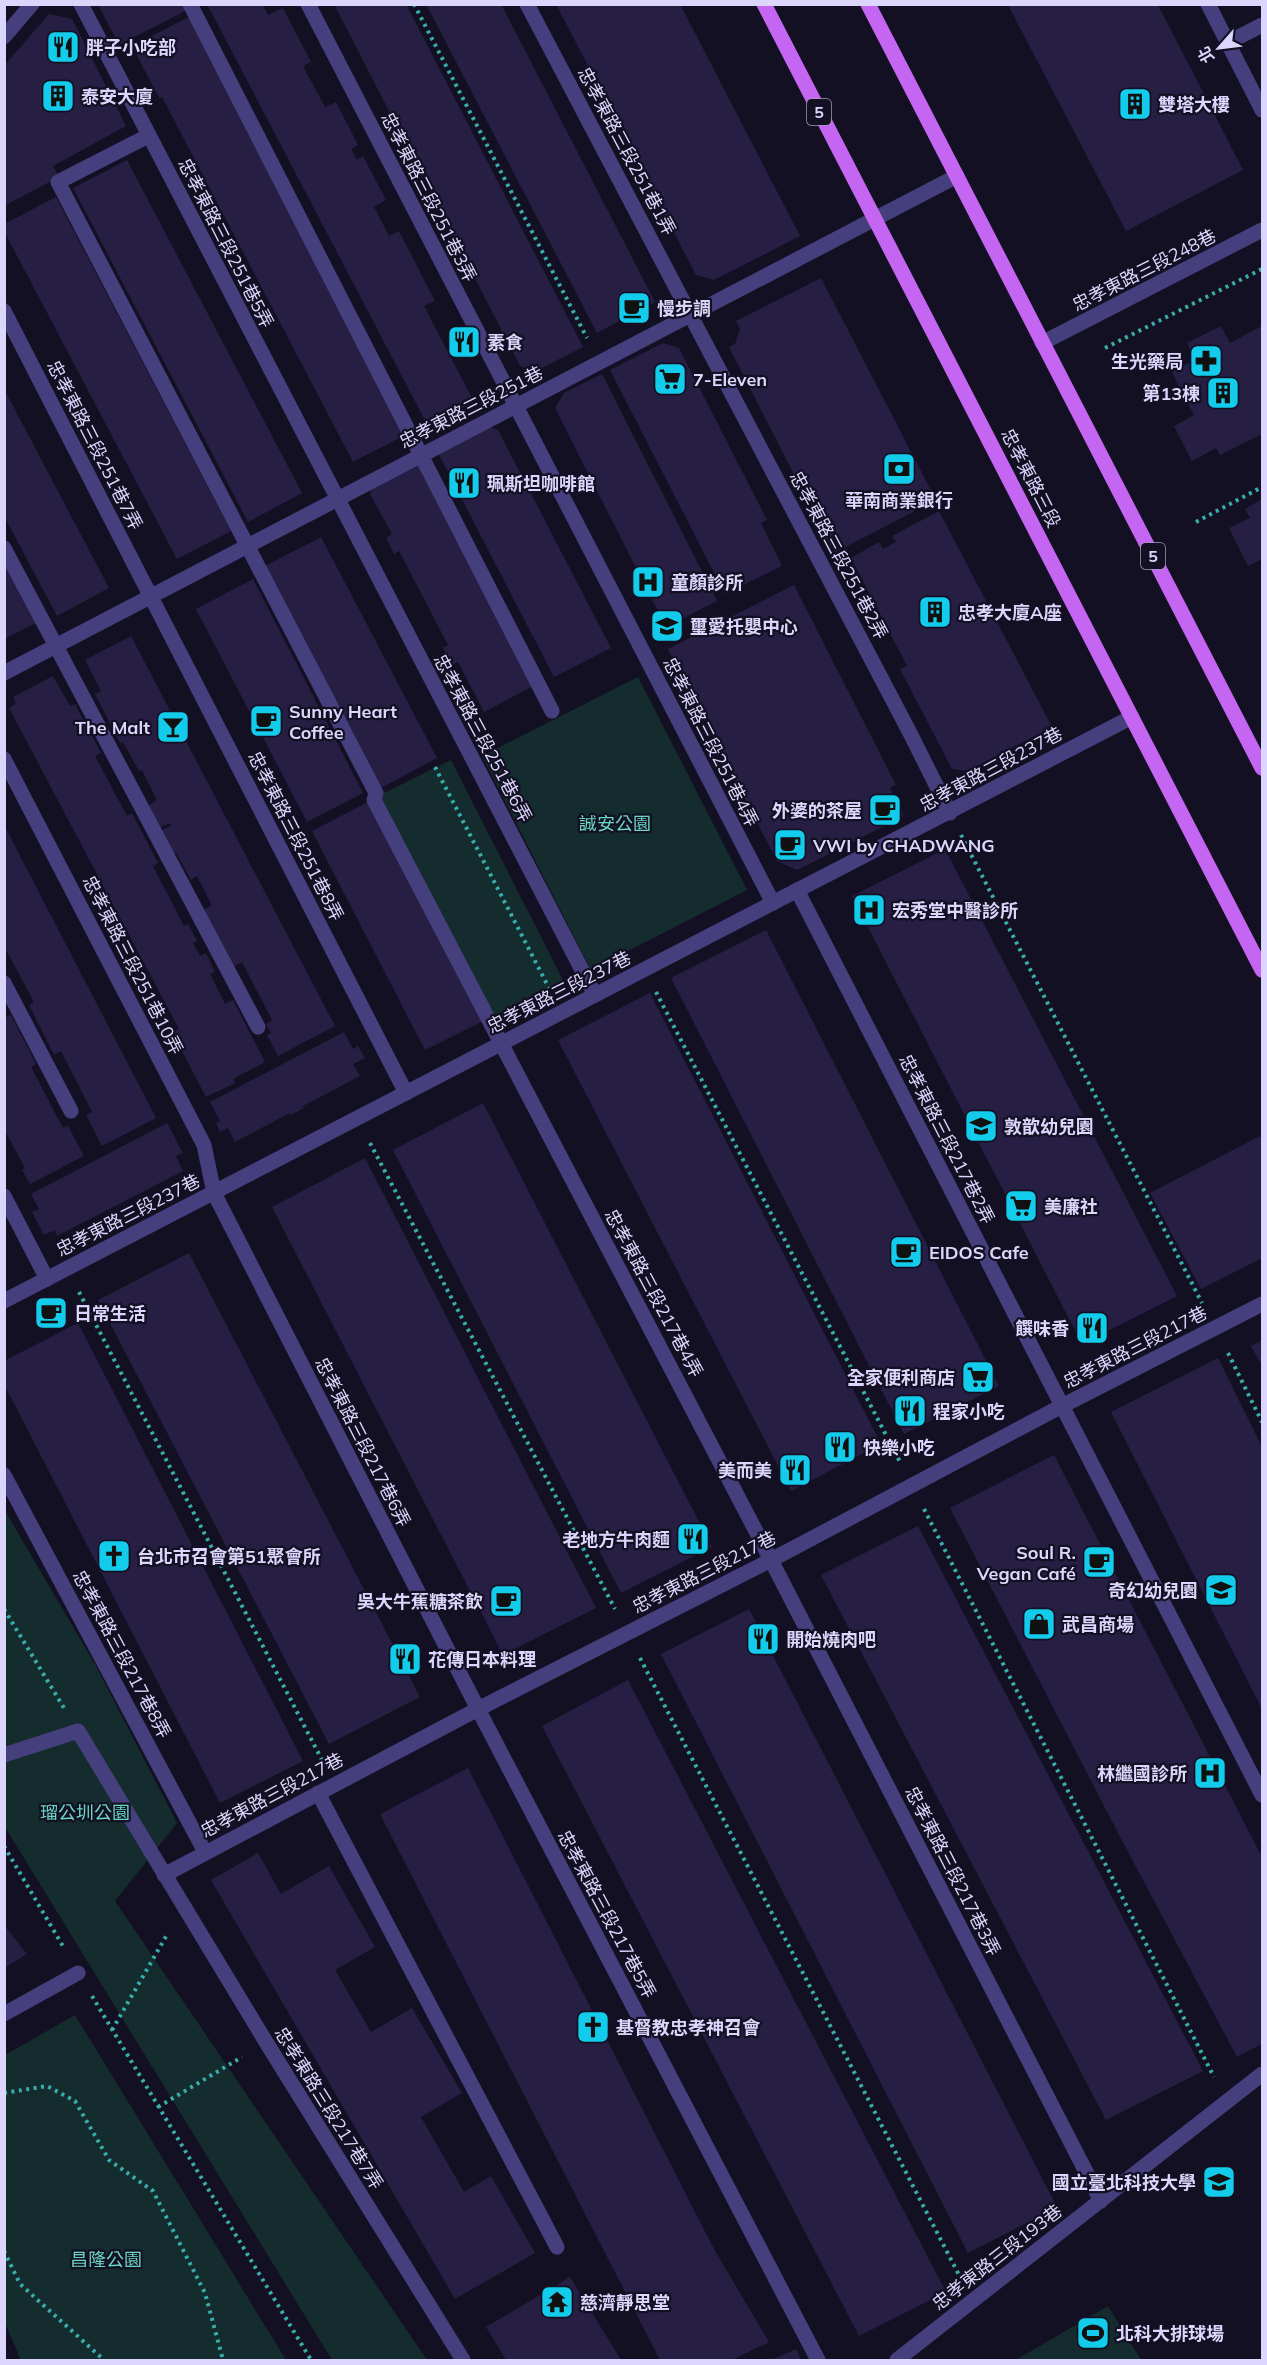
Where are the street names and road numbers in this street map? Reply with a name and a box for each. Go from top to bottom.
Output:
street label: 忠孝東路三段251巷1弄 [573,63,681,239]
road number: 5 [807,99,831,125]
street label: 忠孝東路三段251巷3弄 [376,108,482,286]
street label: 忠孝東路三段251巷5弄 [173,154,279,332]
street label: 忠孝東路三段248巷 [1068,224,1220,316]
street label: 忠孝東路三段251巷7弄 [42,356,148,534]
street label: 忠孝東路三段251巷 [395,361,547,453]
street label: 忠孝東路三段 [996,425,1066,531]
street label: 忠孝東路三段251巷2弄 [785,467,893,643]
road number: 5 [1141,543,1165,569]
street label: 忠孝東路三段251巷6弄 [429,650,537,826]
street label: 忠孝東路三段251巷4弄 [658,653,764,831]
street label: 忠孝東路三段237巷 [916,722,1066,816]
street label: 忠孝東路三段251巷8弄 [243,747,349,925]
street label: 忠孝東路三段251巷10弄 [78,872,188,1058]
street label: 忠孝東路三段237巷 [483,946,635,1038]
street label: 忠孝東路三段217巷2弄 [894,1050,1000,1228]
street label: 忠孝東路三段237巷 [52,1169,204,1261]
street label: 忠孝東路三段217巷4弄 [600,1205,708,1381]
street label: 忠孝東路三段217巷 [1059,1301,1211,1393]
street label: 忠孝東路三段217巷6弄 [310,1353,416,1531]
street label: 忠孝東路三段217巷 [628,1526,780,1618]
street label: 忠孝東路三段217巷8弄 [68,1566,176,1742]
street label: 忠孝東路三段217巷 [197,1748,347,1842]
street label: 忠孝東路三段217巷3弄 [900,1782,1006,1960]
street label: 忠孝東路三段217巷5弄 [553,1826,661,2002]
street label: 忠孝東路三段217巷7弄 [270,2023,388,2193]
street label: 忠孝東路三段193巷 [928,2199,1066,2315]

